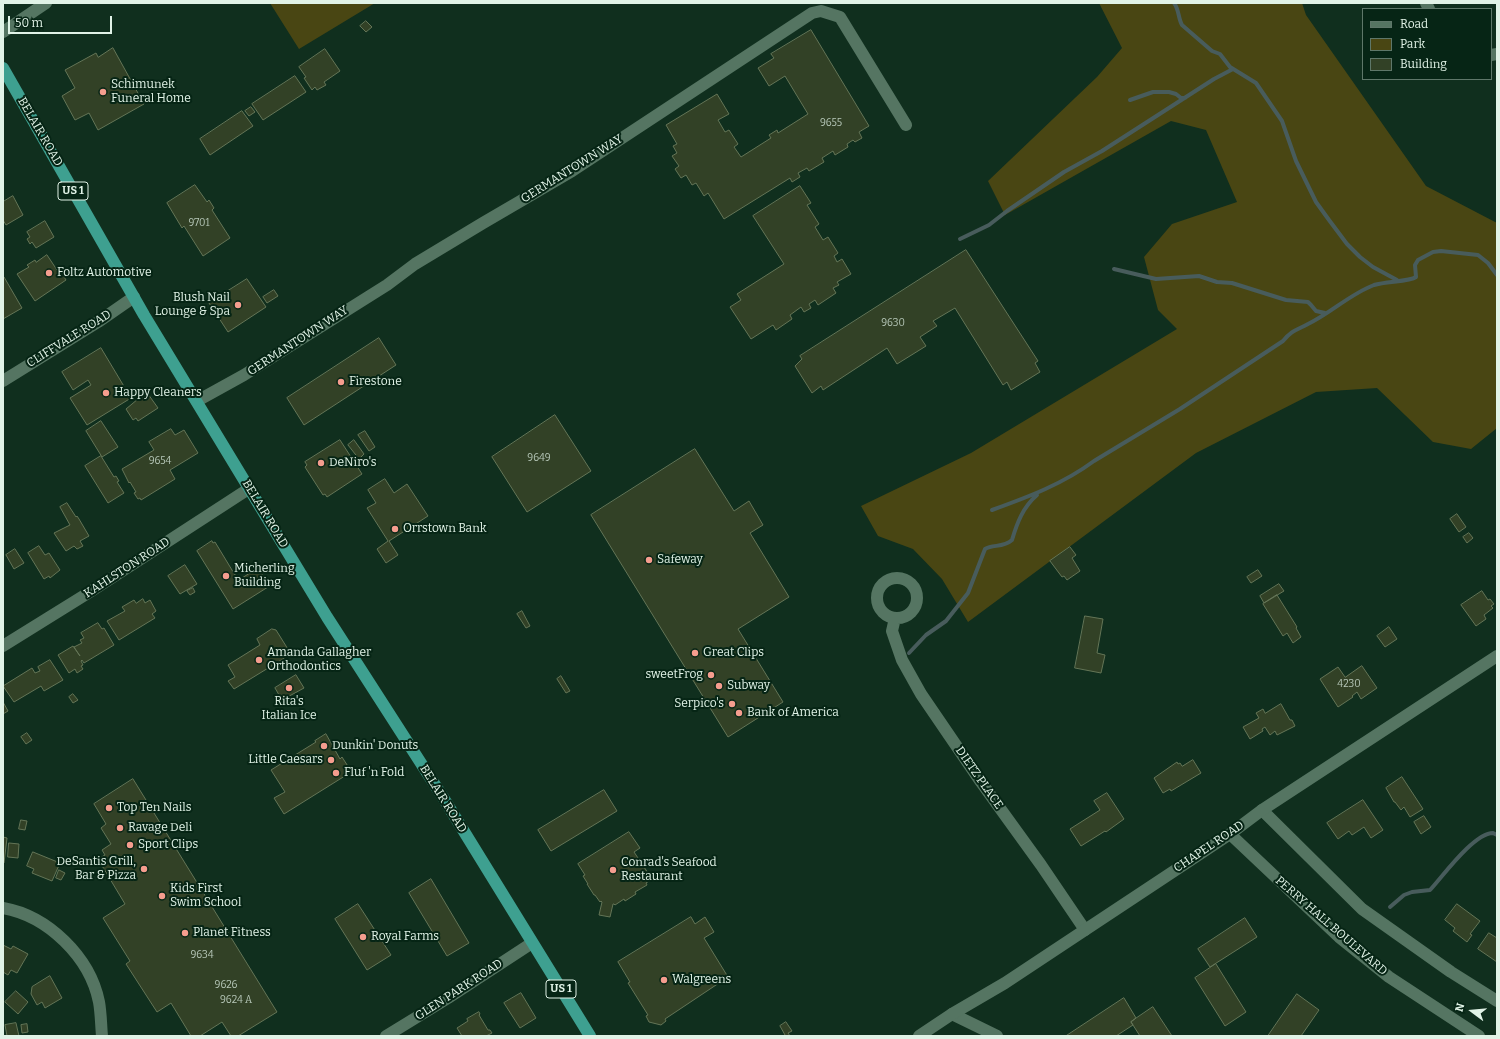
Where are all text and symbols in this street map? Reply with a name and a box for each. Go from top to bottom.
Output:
scale bar [10,8,114,34]
legend [1362,8,1492,80]
text: 50 m [15,16,43,30]
text: Road [1400,17,1428,31]
text: Park [1400,37,1425,51]
text: Building [1400,57,1447,71]
place label: Schimunek Funeral Home [111,78,191,106]
marker: Schimunek Funeral Home [98,87,108,97]
street label: BELAIR ROAD [15,95,65,169]
house number: 9655 [820,117,842,129]
street label: GERMANTOWN WAY [518,132,626,206]
road number: US 1 [58,182,88,200]
house number: 9701 [189,217,209,229]
place label: Foltz Automotive [57,266,151,280]
marker: Foltz Automotive [44,268,54,278]
place label: Blush Nail Lounge & Spa [155,291,230,319]
marker: Blush Nail Lounge & Spa [233,300,243,310]
street label: GERMANTOWN WAY [245,303,351,379]
street label: CLIFFVALE ROAD [24,307,114,371]
house number: 9630 [881,317,905,329]
place label: Firestone [349,375,402,389]
marker: Firestone [336,377,346,387]
place label: Happy Cleaners [114,386,202,400]
marker: Happy Cleaners [101,388,111,398]
house number: 9649 [527,452,551,464]
house number: 9654 [149,455,171,467]
place label: DeNiro's [329,456,377,470]
marker: DeNiro's [316,458,326,468]
street label: BELAIR ROAD [239,477,291,551]
place label: Orrstown Bank [403,522,487,536]
marker: Orrstown Bank [390,524,400,534]
street label: KAHLSTON ROAD [81,535,173,601]
place label: Safeway [657,553,703,567]
marker: Safeway [644,555,654,565]
place label: Micherling Building [234,562,295,590]
marker: Micherling Building [221,571,231,581]
place label: Amanda Gallagher Orthodontics [267,646,371,674]
place label: Great Clips [703,646,764,660]
marker: Great Clips [690,648,700,658]
marker: Amanda Gallagher Orthodontics [254,655,264,665]
place label: sweetFrog [645,668,703,682]
marker: sweetFrog [706,670,716,680]
house number: 4230 [1337,678,1361,690]
place label: Subway [727,679,770,693]
marker: Subway [714,681,724,691]
marker: Rita's Italian Ice [284,683,294,693]
place label: Rita's Italian Ice [262,695,316,723]
place label: Serpico's [674,697,724,711]
marker: Serpico's [727,699,737,709]
place label: Bank of America [747,706,839,720]
marker: Bank of America [734,708,744,718]
place label: Dunkin' Donuts [332,739,418,753]
marker: Dunkin' Donuts [319,741,329,751]
street label: DIETZ PLACE [952,744,1006,812]
place label: Little Caesars [248,753,323,767]
marker: Little Caesars [326,755,336,765]
street label: BELAIR ROAD [416,763,470,835]
place label: Fluf 'n Fold [344,766,404,780]
marker: Fluf 'n Fold [331,768,341,778]
place label: Top Ten Nails [117,801,191,815]
marker: Top Ten Nails [104,803,114,813]
street label: CHAPEL ROAD [1171,818,1247,876]
place label: Ravage Deli [128,821,192,835]
marker: Ravage Deli [115,823,125,833]
place label: Sport Clips [138,838,198,852]
marker: Sport Clips [125,840,135,850]
place label: DeSantis Grill, Bar & Pizza [57,855,136,883]
place label: Conrad's Seafood Restaurant [621,856,717,884]
marker: DeSantis Grill, Bar & Pizza [139,864,149,874]
marker: Conrad's Seafood Restaurant [608,865,618,875]
street label: PERRY HALL BOULEVARD [1272,874,1390,978]
place label: Kids First Swim School [170,882,241,910]
marker: Kids First Swim School [157,891,167,901]
place label: Planet Fitness [193,926,271,940]
marker: Planet Fitness [180,928,190,938]
place label: Royal Farms [371,930,439,944]
marker: Royal Farms [358,932,368,942]
house number: 9634 [190,949,214,961]
street label: GLEN PARK ROAD [413,956,505,1024]
place label: Walgreens [672,973,731,987]
marker: Walgreens [659,975,669,985]
house number: 9626 [215,979,237,991]
road number: US 1 [546,980,576,998]
north arrow [1452,991,1492,1031]
house number: 9624 A [220,994,252,1006]
text: N [1453,1002,1467,1013]

